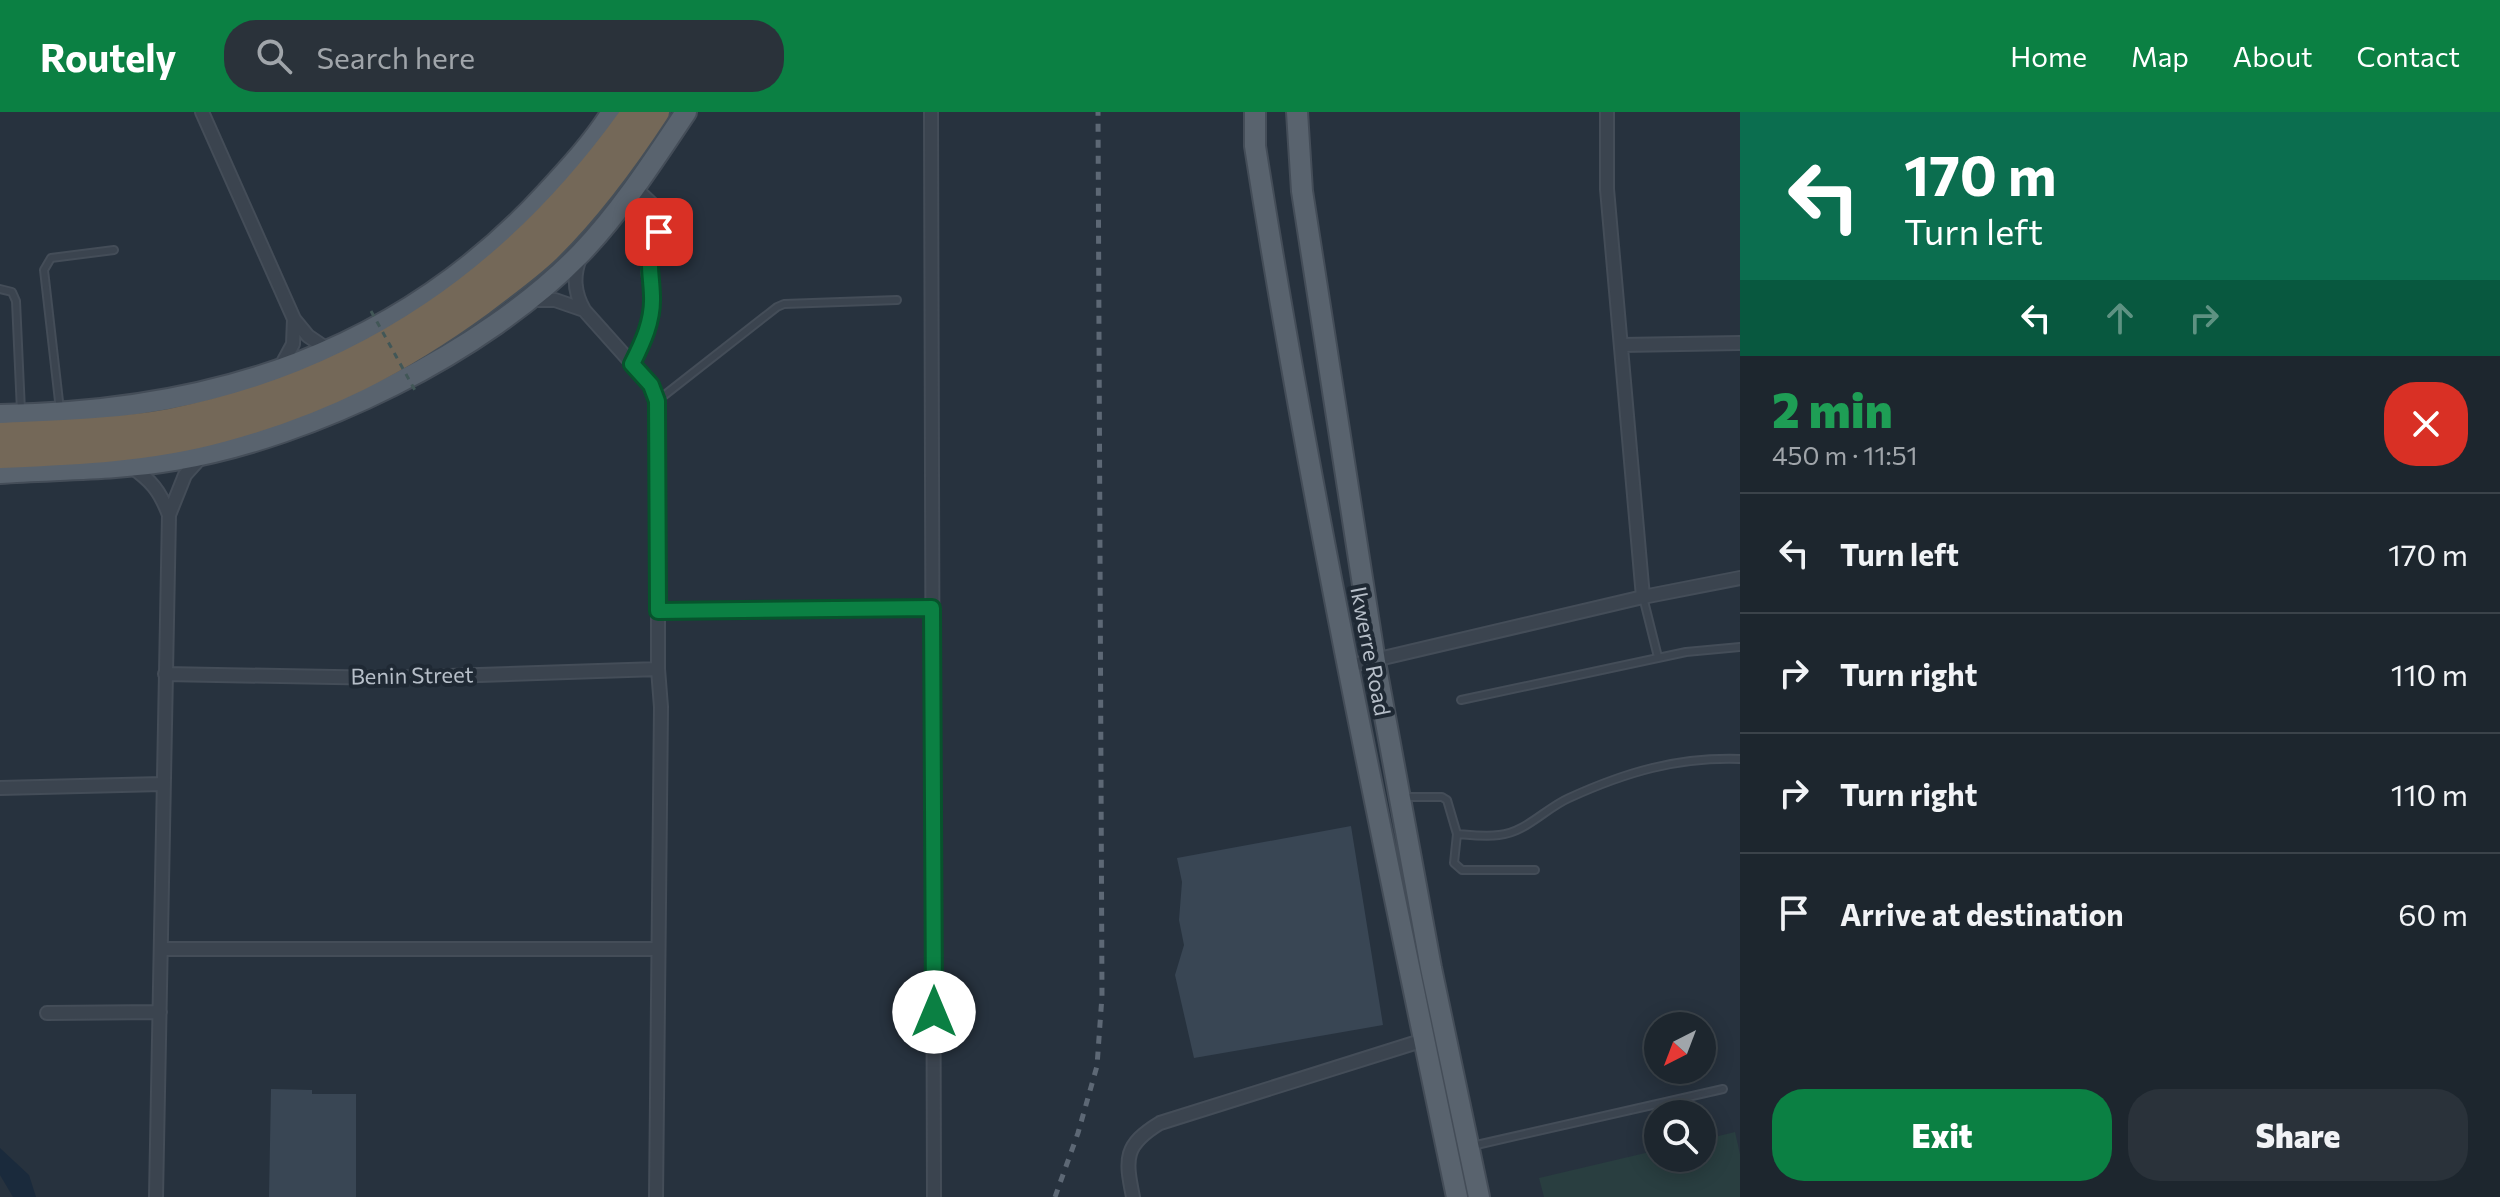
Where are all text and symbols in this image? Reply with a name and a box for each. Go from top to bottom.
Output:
search box [224,20,784,92]
text: Routely [40,33,176,80]
icon: search [252,34,296,78]
text: Search here [316,38,475,75]
text: Home [2010,39,2087,73]
text: Map [2131,39,2189,73]
text: About [2233,39,2313,73]
text: Contact [2357,39,2460,73]
text: 170 m [1904,139,2057,208]
icon: left [1772,144,1876,248]
pin [625,198,693,266]
text: Turn left [1904,208,2043,252]
icon: arrive [637,210,681,254]
icon: left [2014,296,2058,340]
icon: ahead [2098,296,2142,340]
icon: right [2182,296,2226,340]
text: 2 min [1772,379,1893,438]
button: close [2384,382,2468,466]
text: 450 m · 11:51 [1772,439,1918,470]
icon: left [1772,531,1816,575]
text: Turn left [1840,535,1959,572]
text: 170 m [2388,535,2468,572]
street label: Ikwerre Road [1345,584,1397,718]
icon: right [1772,651,1816,695]
text: Turn right [1840,655,1977,692]
text: 110 m [2391,655,2468,692]
street label: Benin Street [350,660,474,690]
icon: right [1772,771,1816,815]
text: Turn right [1840,775,1977,812]
text: 110 m [2391,775,2468,812]
icon: arrive [1772,891,1816,935]
text: Arrive at destination [1840,895,2124,932]
text: 60 m [2398,895,2468,932]
position arrow [892,970,976,1054]
north arrow [1644,1012,1716,1084]
map controls [1644,1012,1716,1172]
button: Exit [1772,1089,2112,1181]
button: Share [2128,1089,2468,1181]
button: search [1644,1100,1716,1172]

